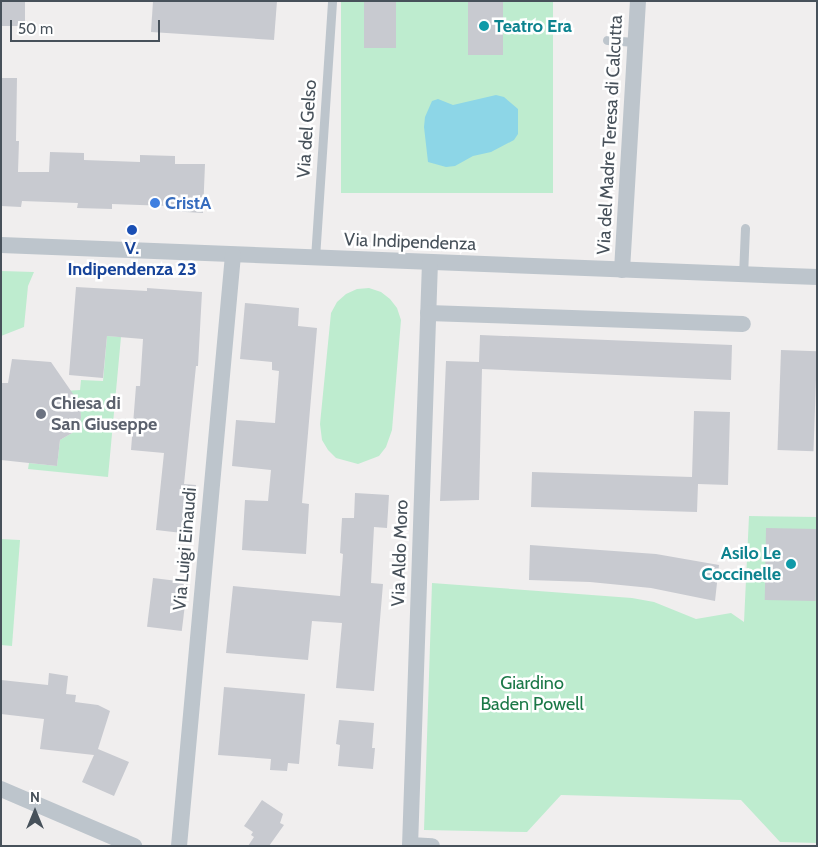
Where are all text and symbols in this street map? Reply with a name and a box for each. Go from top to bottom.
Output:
scale bar [12,10,162,42]
place label: Teatro Era [494,15,572,37]
street label: Via del Madre Teresa di Calcutta [593,15,627,255]
text: 50 m [18,20,53,38]
marker: Teatro Era [478,20,490,32]
street label: Via del Gelso [293,79,321,179]
place label: CristA [165,192,211,214]
marker: CristA [149,197,161,209]
marker: V. Indipendenza 23 [126,224,138,236]
street label: Via Indipendenza [344,229,476,255]
place label: V. Indipendenza 23 [67,238,197,280]
place label: Chiesa di San Giuseppe [51,393,157,436]
marker: Chiesa di San Giuseppe [35,408,47,420]
street label: Via Luigi Einaudi [169,486,201,612]
street label: Via Aldo Moro [387,499,413,607]
place label: Asilo Le Coccinelle [701,543,781,586]
marker: Asilo Le Coccinelle [785,558,797,570]
park label: Giardino Baden Powell [480,673,584,716]
north arrow [10,787,60,837]
text: N [30,788,40,806]

